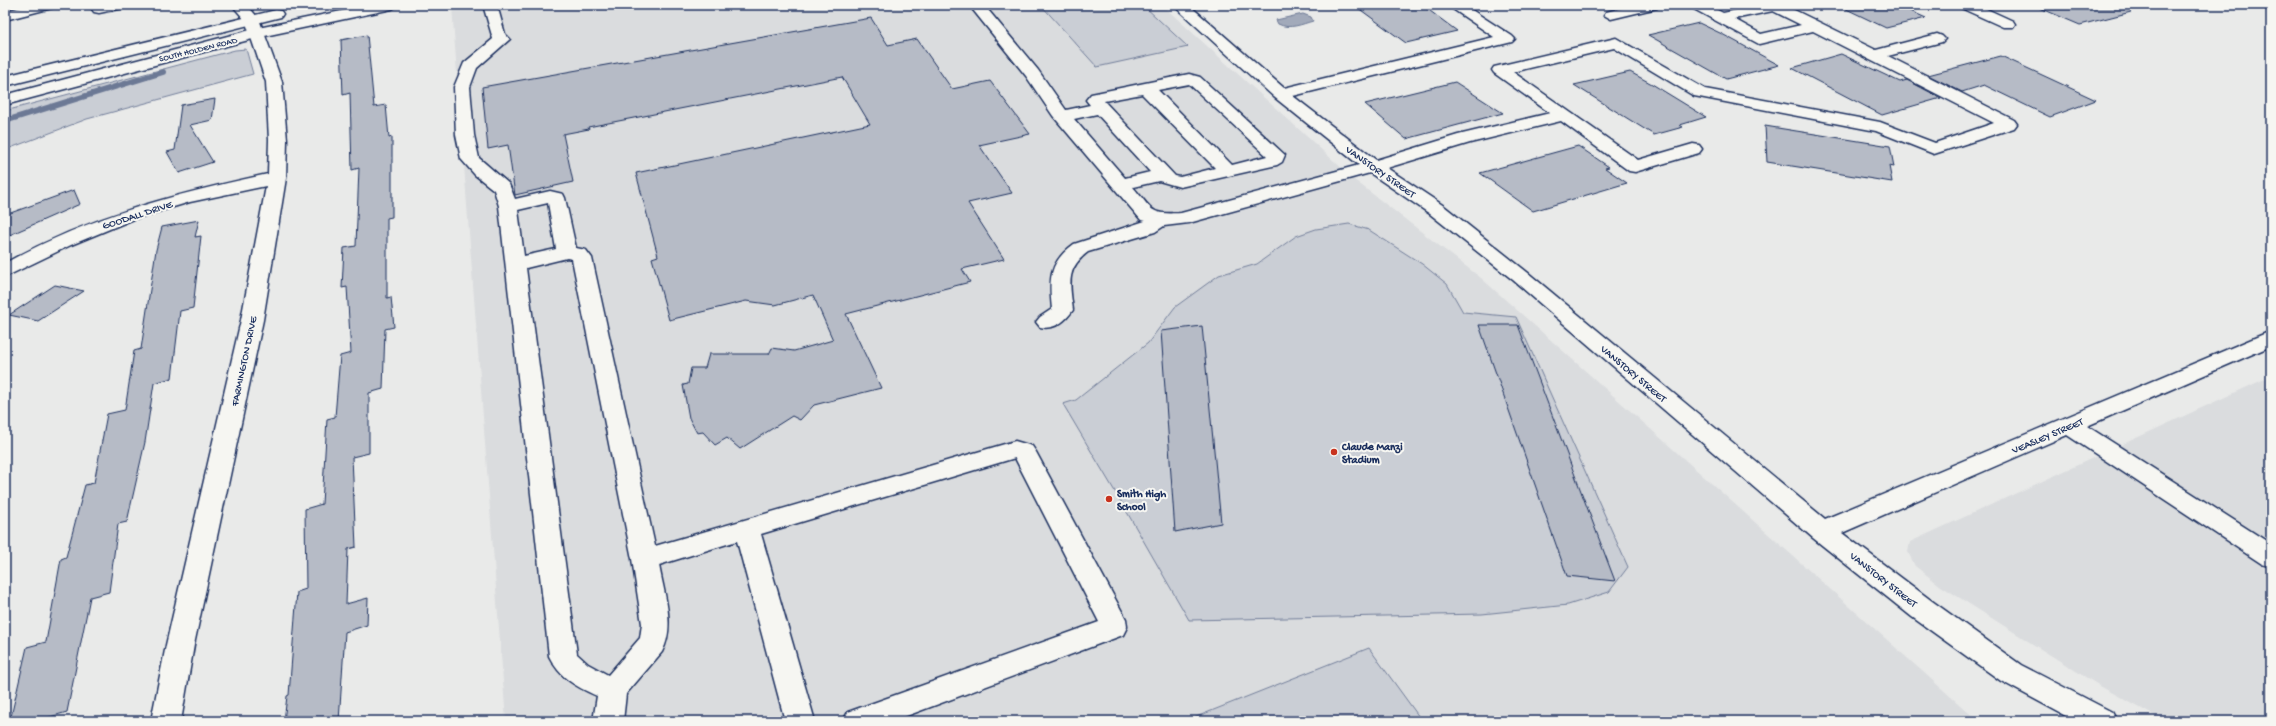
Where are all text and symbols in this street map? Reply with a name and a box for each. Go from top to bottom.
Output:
street label: SOUTH HOLDEN ROAD [158,35,239,65]
street label: VANSTORY STREET [1342,144,1418,202]
street label: GOODALL DRIVE [101,199,175,233]
street label: FARMINGTON DRIVE [229,314,261,408]
street label: VANSTORY STREET [1597,343,1669,406]
street label: VEASLEY STREET [2009,416,2086,458]
place label: Claude Manzi Stadium [1341,442,1403,467]
marker: Claude Manzi Stadium [1329,447,1339,457]
place label: Smith High School [1117,488,1166,514]
marker: Smith High School [1104,494,1114,504]
street label: VANSTORY STREET [1846,550,1919,611]

